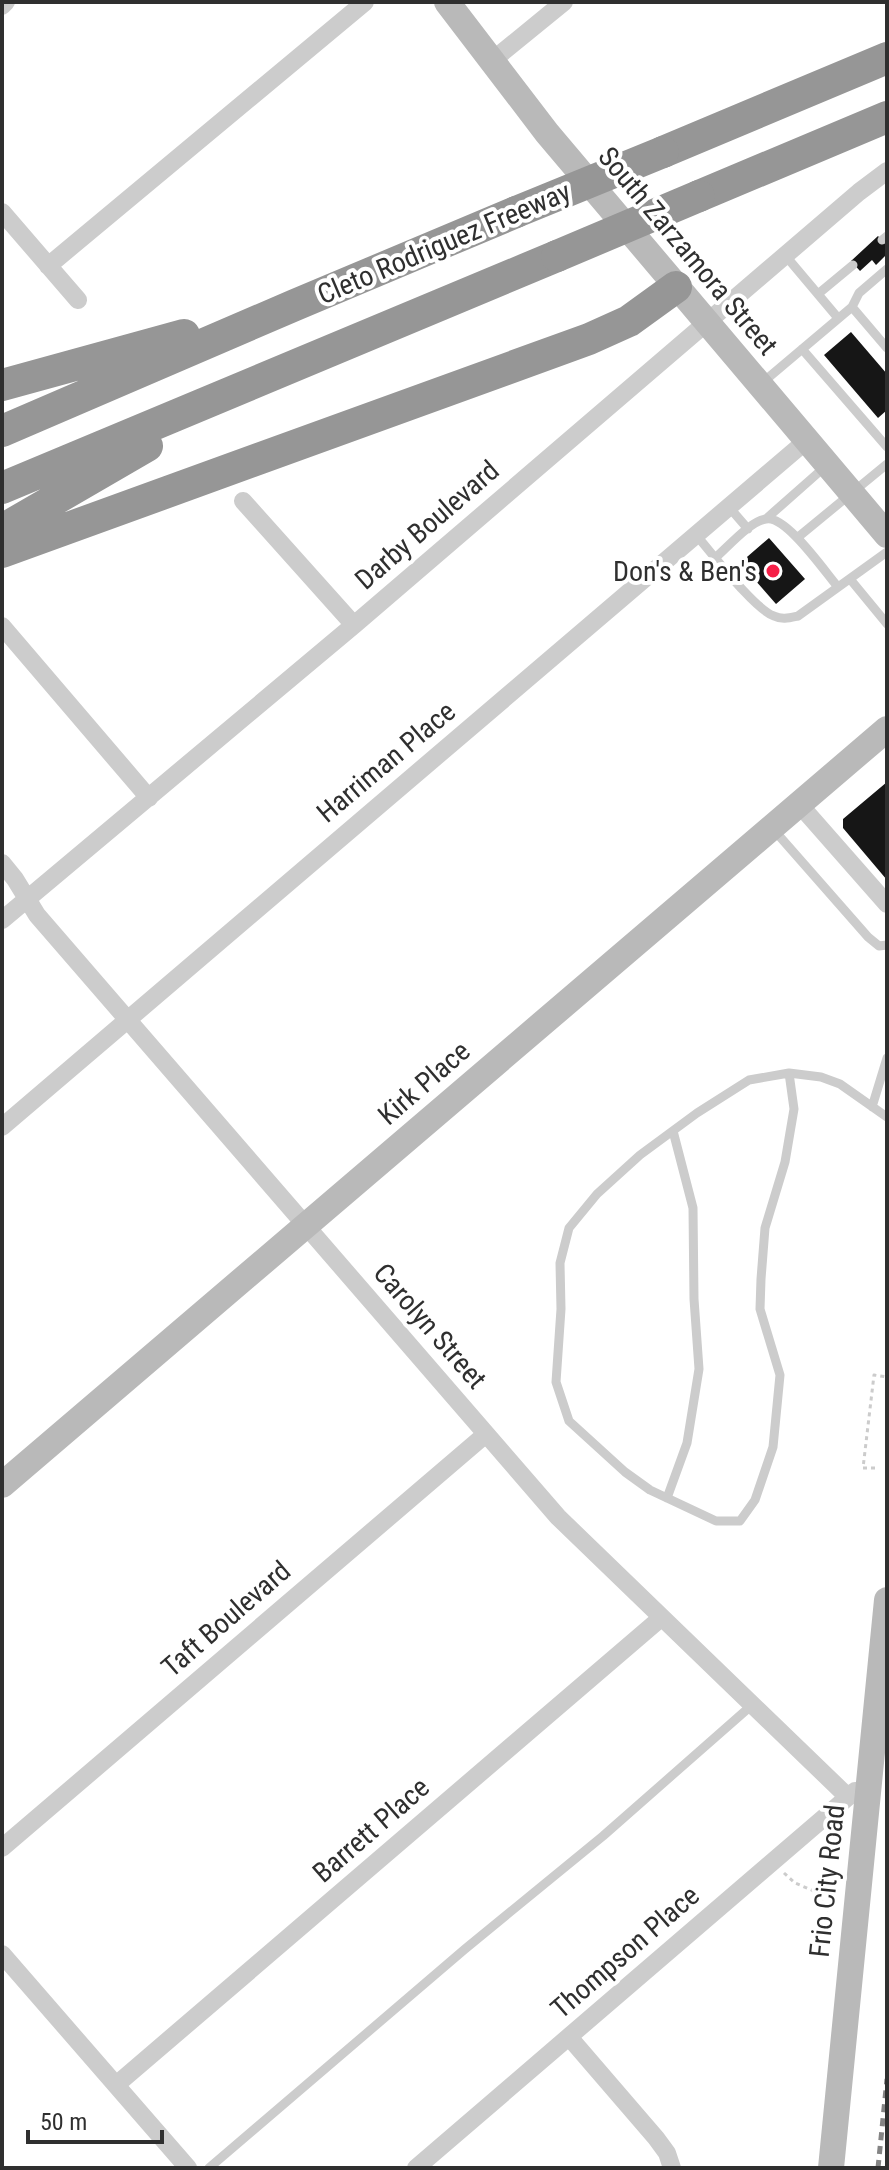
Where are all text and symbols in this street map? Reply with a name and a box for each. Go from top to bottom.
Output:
street label: South Zarzamora Street [591,140,785,362]
street label: Cleto Rodriguez Freeway [313,175,576,311]
street label: Darby Boulevard [349,454,505,596]
place label: Don's & Ben's [613,555,757,588]
marker: Don's & Ben's [764,562,782,580]
street label: Harriman Place [310,695,462,829]
street label: Kirk Place [371,1034,477,1132]
street label: Carolyn Street [367,1257,493,1395]
street label: Taft Boulevard [155,1554,297,1684]
street label: Barrett Place [306,1771,436,1889]
street label: Frio City Road [803,1803,851,1959]
street label: Thompson Place [544,1879,706,2025]
scale bar [28,2094,162,2144]
text: 50 m [40,2108,87,2136]

